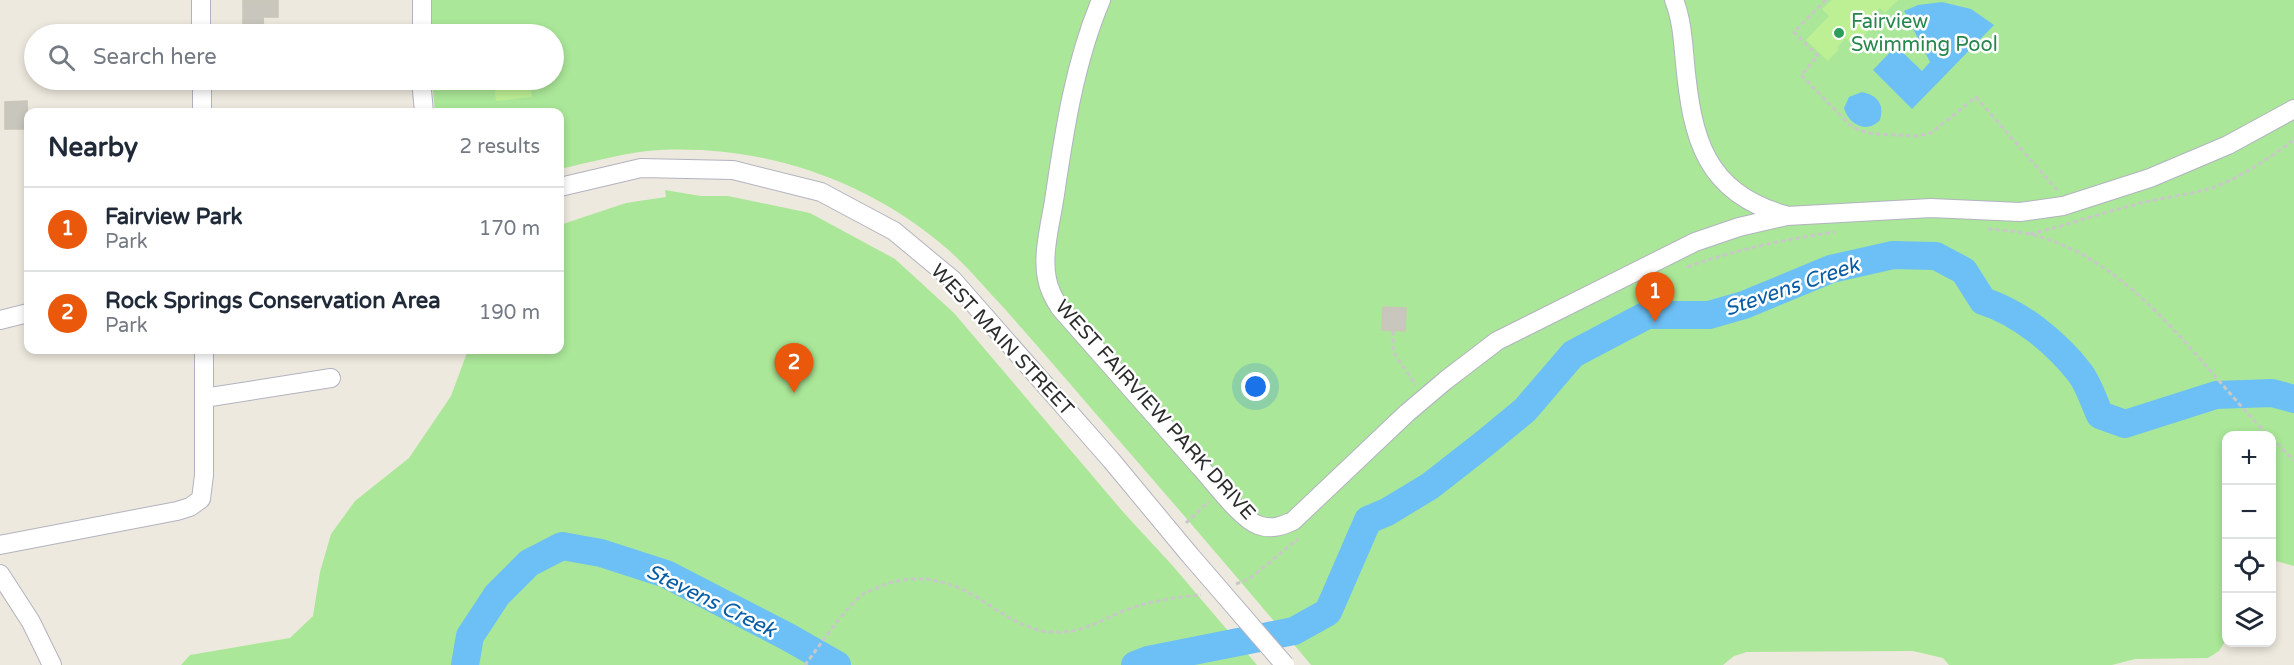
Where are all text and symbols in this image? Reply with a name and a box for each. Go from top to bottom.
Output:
place label: Fairview Swimming Pool [1851,10,1998,57]
search box [24,24,564,90]
marker: Fairview Swimming Pool [1832,26,1846,40]
icon: search [45,41,78,74]
text: Search here [93,44,217,70]
text: Nearby [48,132,138,163]
text: 2 results [460,135,540,159]
text: Fairview Park [105,204,243,230]
text: 1 [61,217,74,241]
text: 170 m [479,217,540,241]
text: Park [105,230,148,254]
water label: Stevens Creek [1721,252,1864,322]
street label: WEST MAIN STREET [925,259,1079,421]
pin: 1 [1636,272,1674,322]
text: Rock Springs Conservation Area [105,288,441,314]
street label: WEST FAIRVIEW PARK DRIVE [1050,295,1260,525]
text: 2 [61,301,74,325]
text: 190 m [479,301,540,325]
text: Park [105,314,148,338]
pin: 2 [774,344,814,393]
your location [1241,372,1270,401]
map controls [2222,431,2276,647]
button: + [2222,431,2276,485]
button: − [2222,485,2276,539]
button: locate [2222,539,2276,593]
water label: Stevens Creek [642,559,781,644]
button: layers [2222,593,2276,647]

